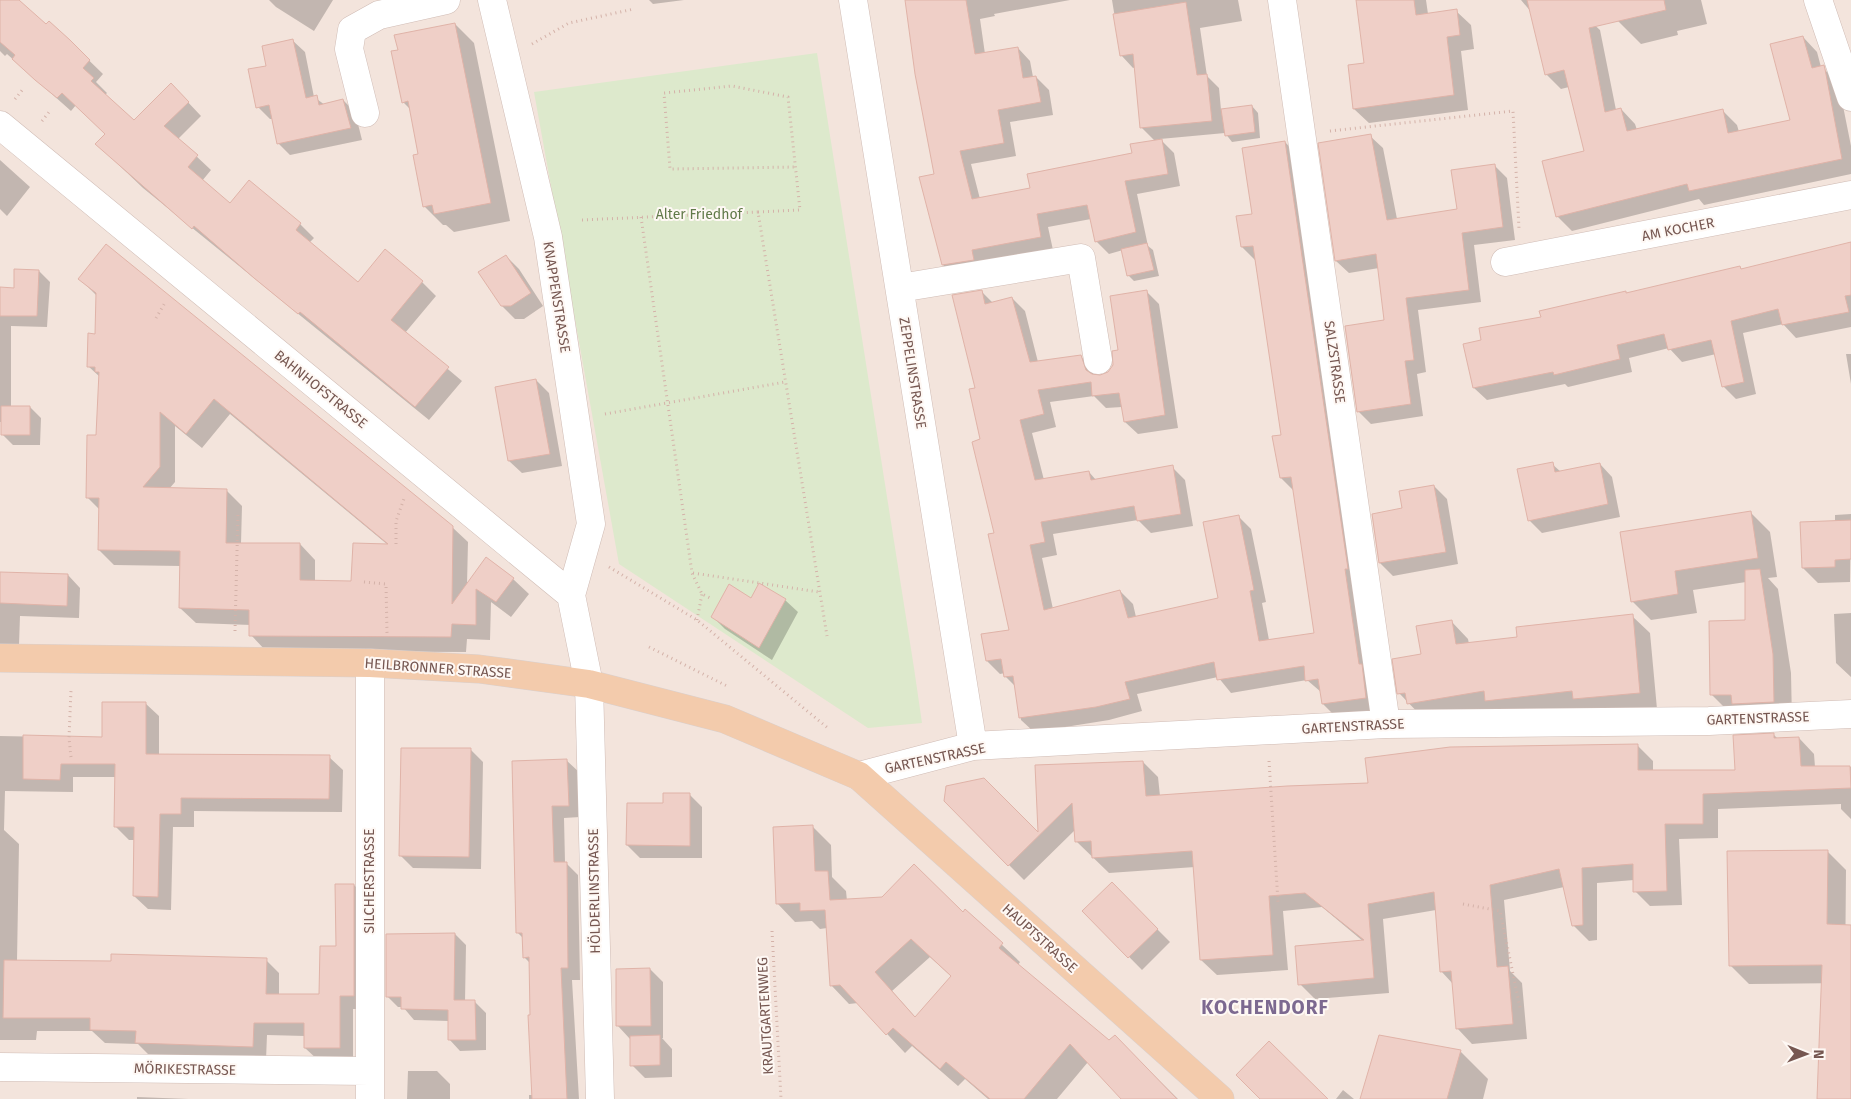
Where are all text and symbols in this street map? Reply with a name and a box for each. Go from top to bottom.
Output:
park label: Alter Friedhof [656,206,744,223]
street label: AM KOCHER [1640,214,1716,245]
street label: KNAPPENSTRASSE [539,240,574,354]
street label: ZEPPELINSTRASSE [895,316,930,430]
street label: SALZSTRASSE [1320,320,1349,404]
street label: BAHNHOFSTRASSE [271,347,371,432]
street label: HEILBRONNER STRASSE [364,655,512,682]
street label: GARTENSTRASSE [1706,708,1810,729]
street label: GARTENSTRASSE [1301,715,1405,738]
street label: GARTENSTRASSE [883,739,987,778]
street label: HÖLDERLINSTRASSE [584,828,604,954]
street label: SILCHERSTRASSE [361,829,378,933]
street label: HAUPTSTRASSE [999,900,1081,976]
street label: KRAUTGARTENWEG [754,957,777,1075]
district label: KOCHENDORF [1201,996,1329,1019]
north arrow [1781,1029,1831,1079]
text: N [1810,1049,1827,1059]
street label: MÖRIKESTRASSE [134,1059,236,1079]

